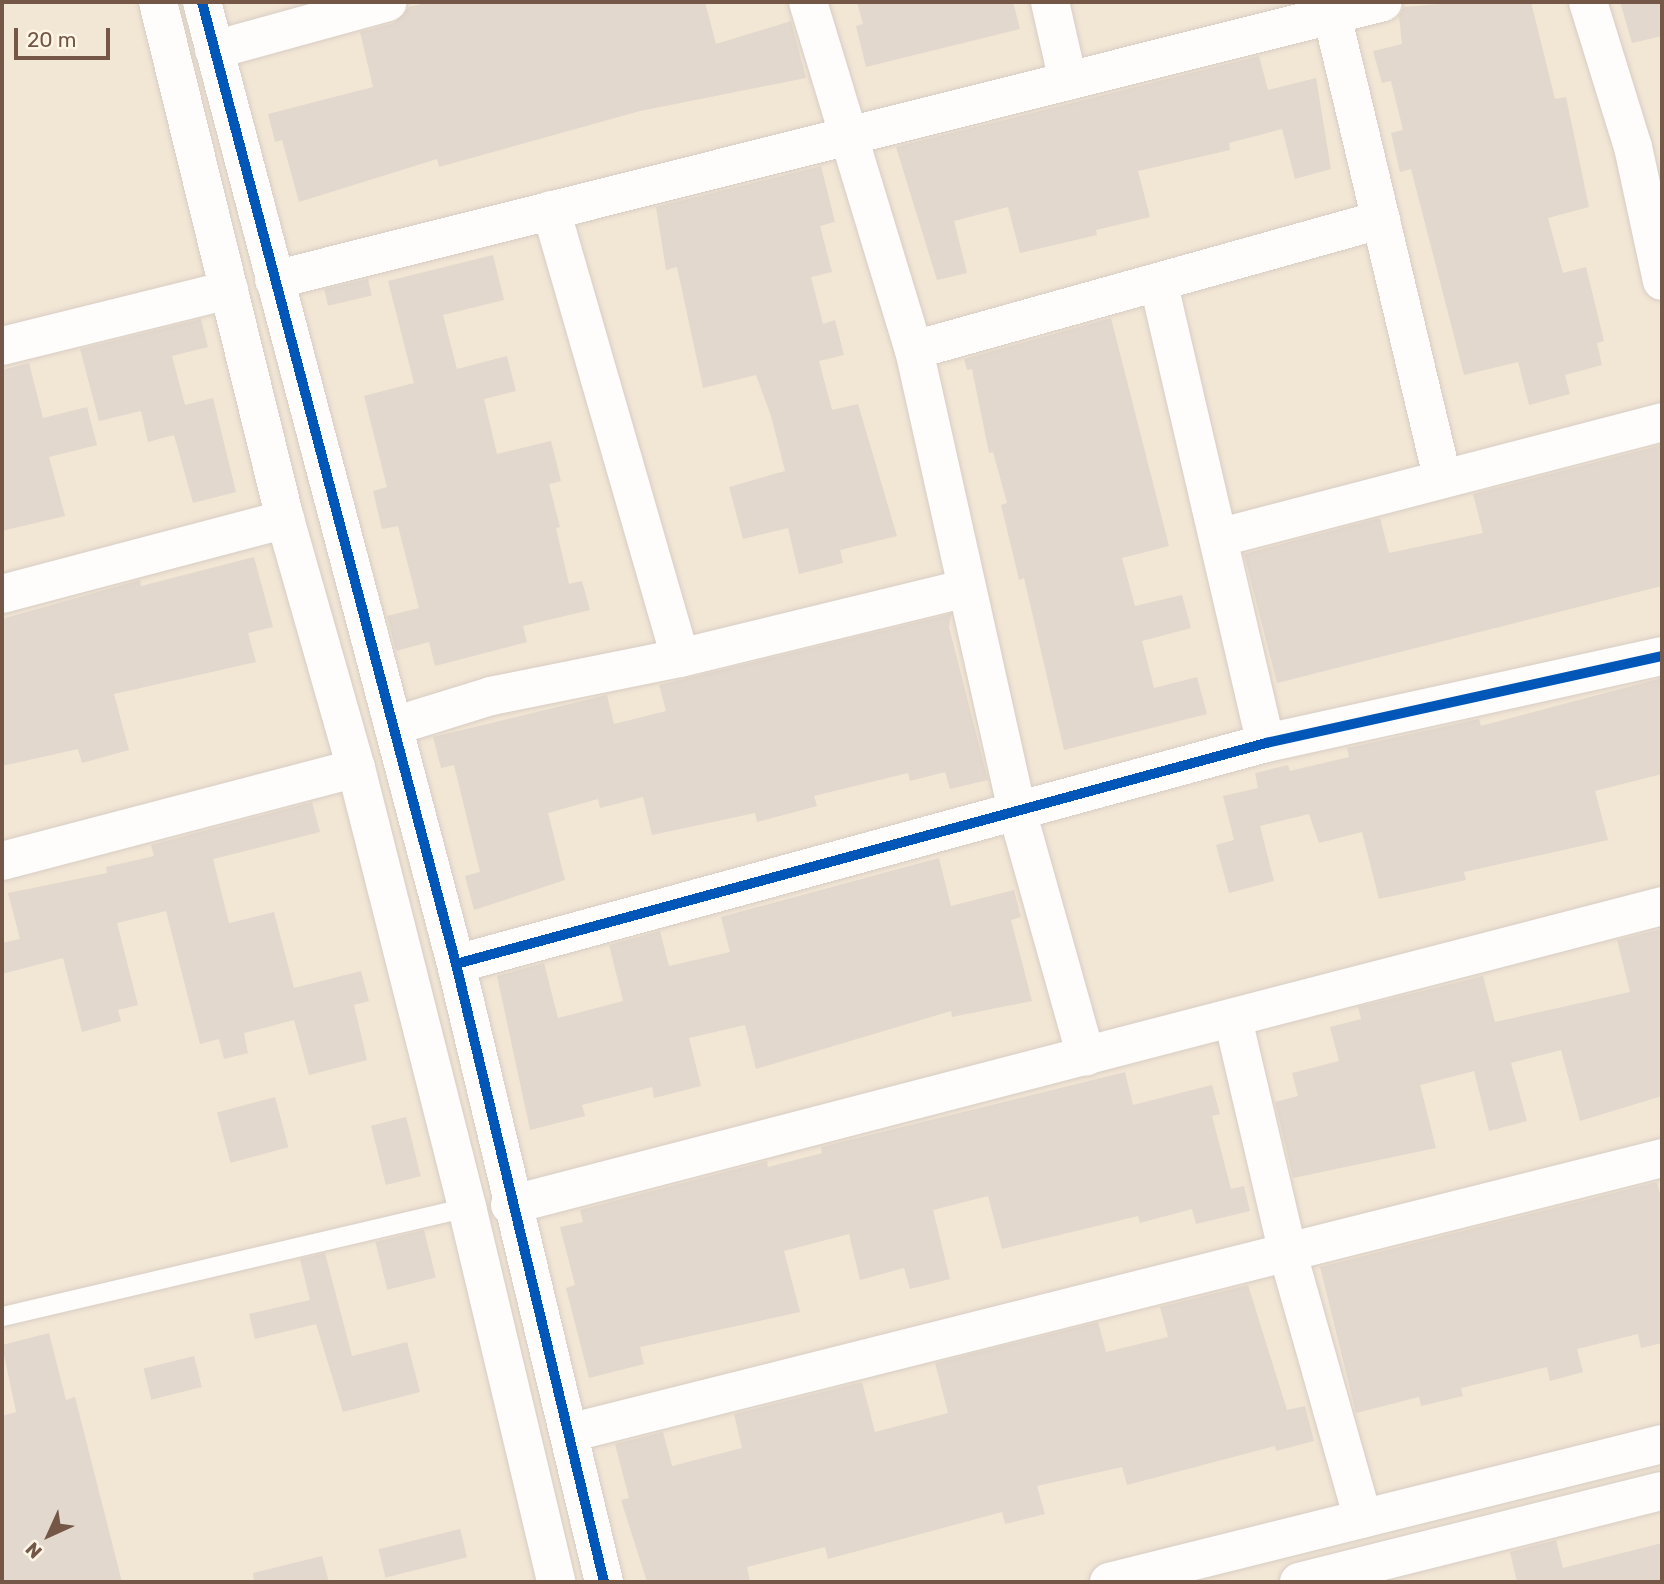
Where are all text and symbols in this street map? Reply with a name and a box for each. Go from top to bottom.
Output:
scale bar [18,14,114,58]
text: 20 m [27,27,76,52]
north arrow [14,1500,84,1570]
text: N [21,1537,47,1563]

